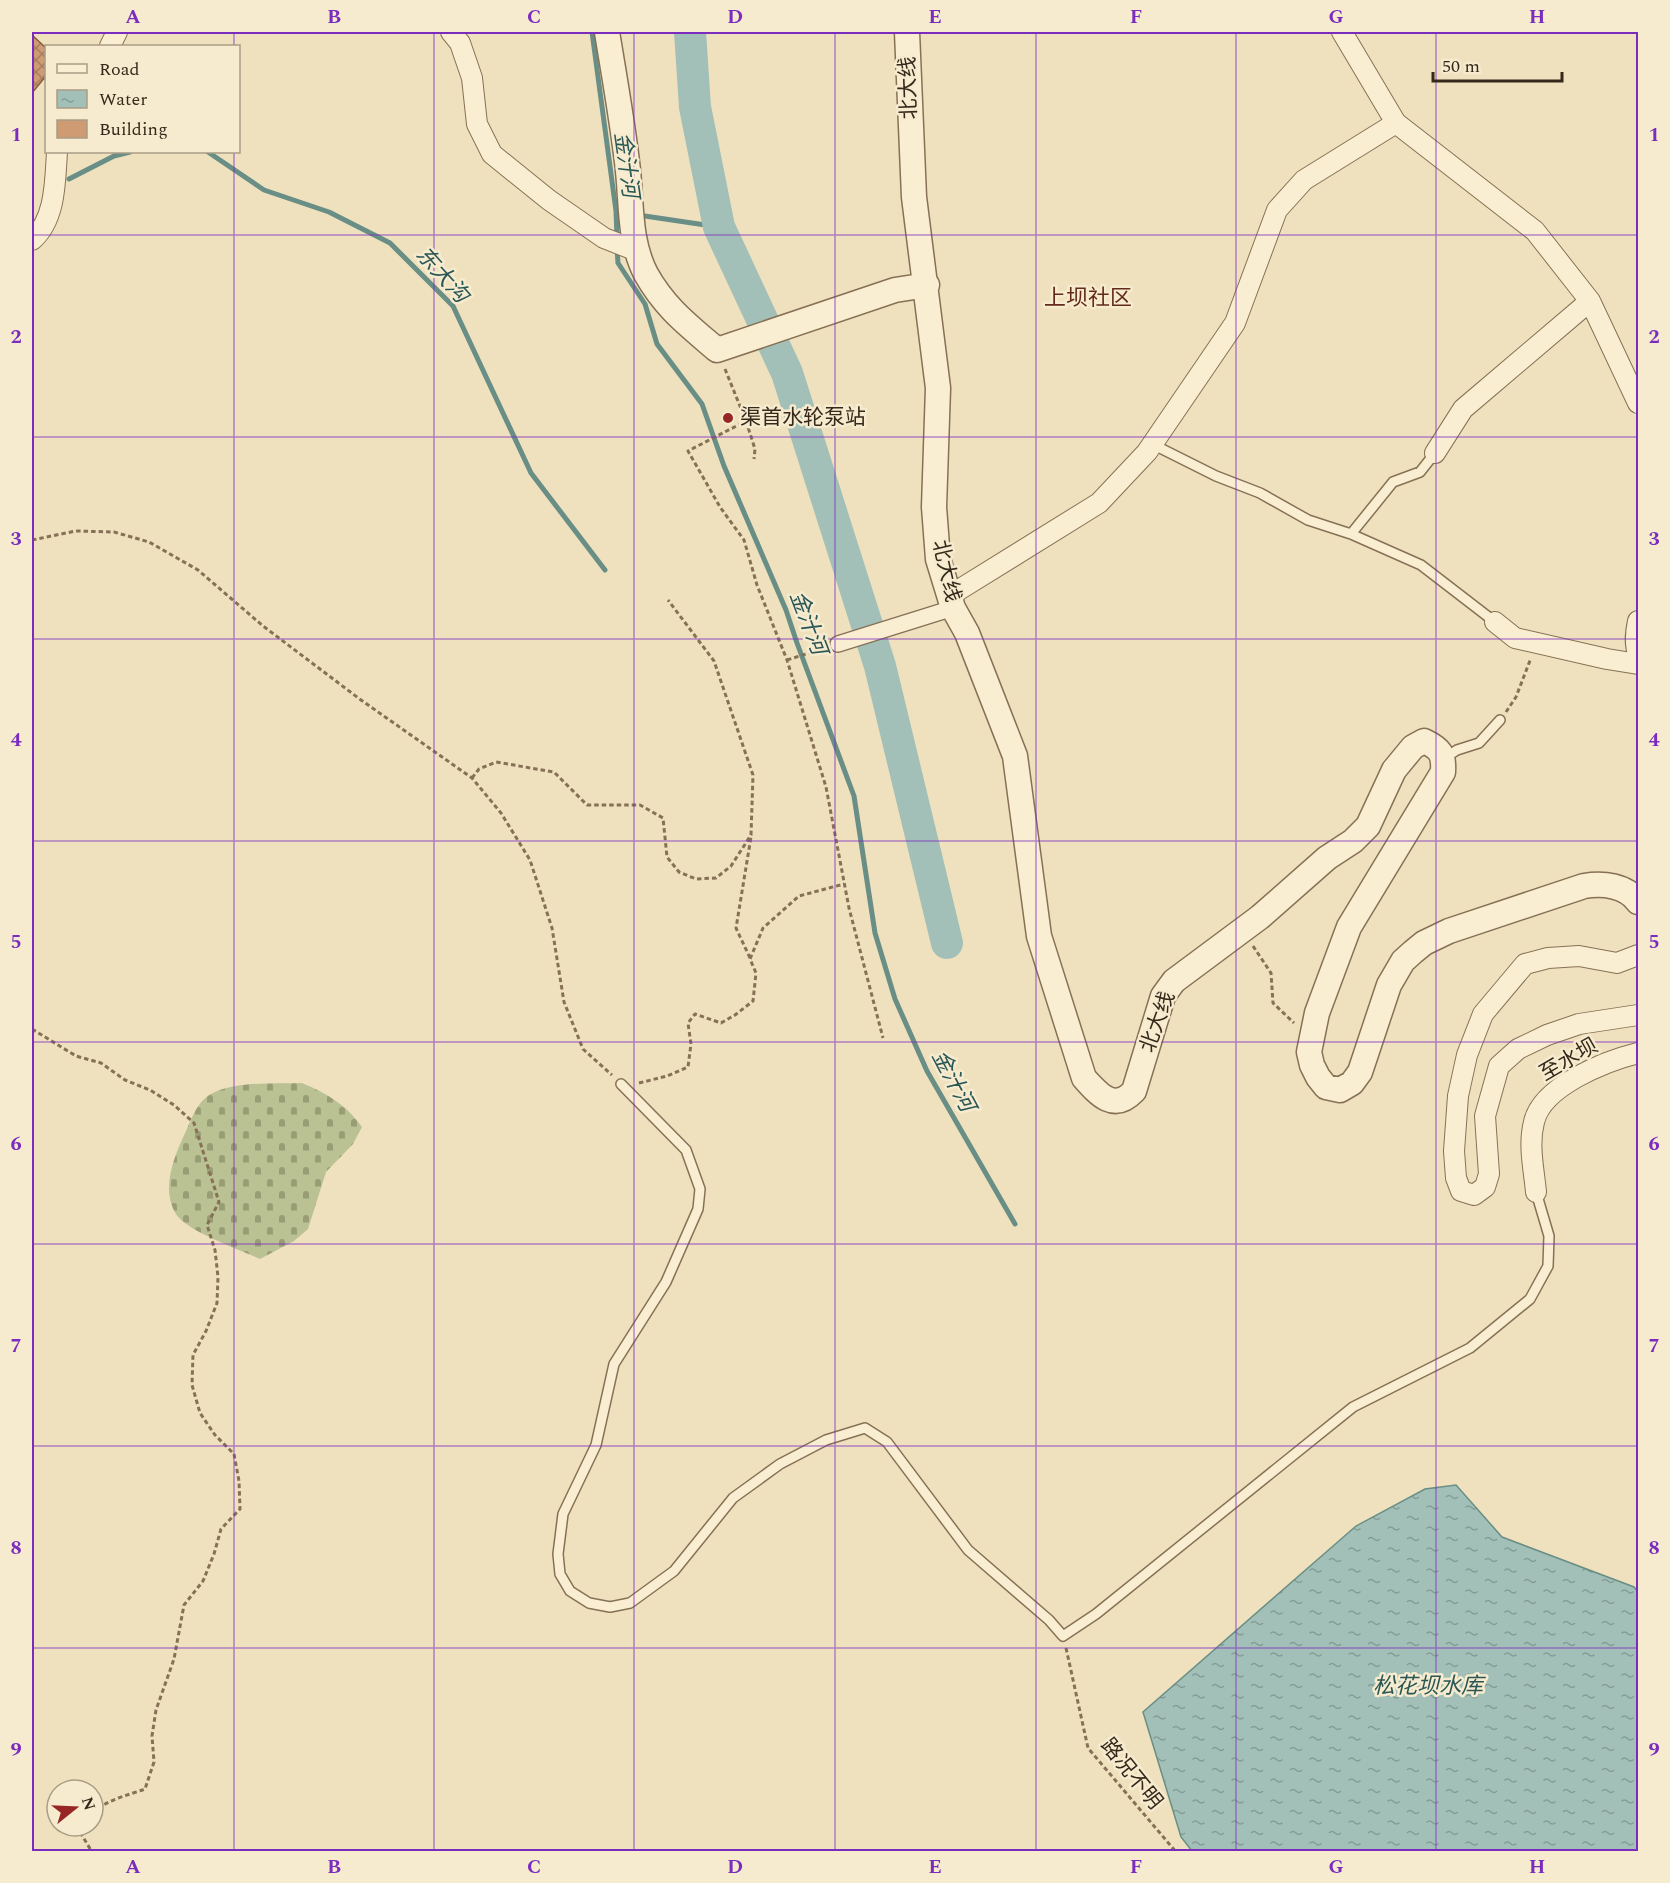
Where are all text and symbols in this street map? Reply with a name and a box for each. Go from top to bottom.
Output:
text: A [125,2,141,32]
text: B [327,2,341,32]
text: C [527,2,541,32]
text: D [727,2,743,32]
text: E [928,2,942,32]
text: F [1130,2,1142,32]
text: G [1328,2,1344,32]
text: H [1529,2,1545,32]
legend [45,45,240,153]
scale bar [1433,45,1562,83]
text: 50 m [1442,53,1480,80]
text: Road [99,56,140,83]
street label: 北大线 [892,56,926,120]
text: Water [99,86,147,113]
text: Building [99,116,168,143]
text: 1 [10,120,22,150]
text: 1 [1648,120,1660,150]
water label: 金汁河 [605,130,647,204]
water label: 东大沟 [408,239,478,312]
district label: 上坝社区 [1044,282,1132,315]
text: 2 [10,322,22,352]
text: 2 [1648,322,1660,352]
place label: 渠首水轮泵站 [740,402,866,434]
marker: 渠首水轮泵站 [721,411,735,425]
text: 3 [10,524,22,554]
text: 3 [1648,524,1660,554]
street label: 北大线 [923,537,969,605]
water label: 金汁河 [781,586,837,663]
text: 4 [10,725,22,755]
text: 4 [1648,725,1660,755]
text: 5 [10,927,22,957]
text: 5 [1648,927,1660,957]
street label: 北大线 [1132,987,1184,1057]
street label: 至水坝 [1534,1030,1604,1090]
water label: 金汁河 [923,1044,985,1121]
text: 6 [10,1129,22,1159]
text: 6 [1648,1129,1660,1159]
text: 7 [10,1331,22,1361]
text: 7 [1648,1331,1660,1361]
text: 8 [10,1533,22,1563]
text: 8 [1648,1533,1660,1563]
water label: 松花坝水库 [1373,1670,1487,1703]
street label: 路况不明 [1092,1731,1170,1817]
text: 9 [10,1735,22,1765]
text: 9 [1648,1735,1660,1765]
north arrow [45,1778,105,1838]
text: N [75,1794,102,1814]
text: A [125,1852,141,1882]
text: B [327,1852,341,1882]
text: C [527,1852,541,1882]
text: D [727,1852,743,1882]
text: E [928,1852,942,1882]
text: F [1130,1852,1142,1882]
text: G [1328,1852,1344,1882]
text: H [1529,1852,1545,1882]

